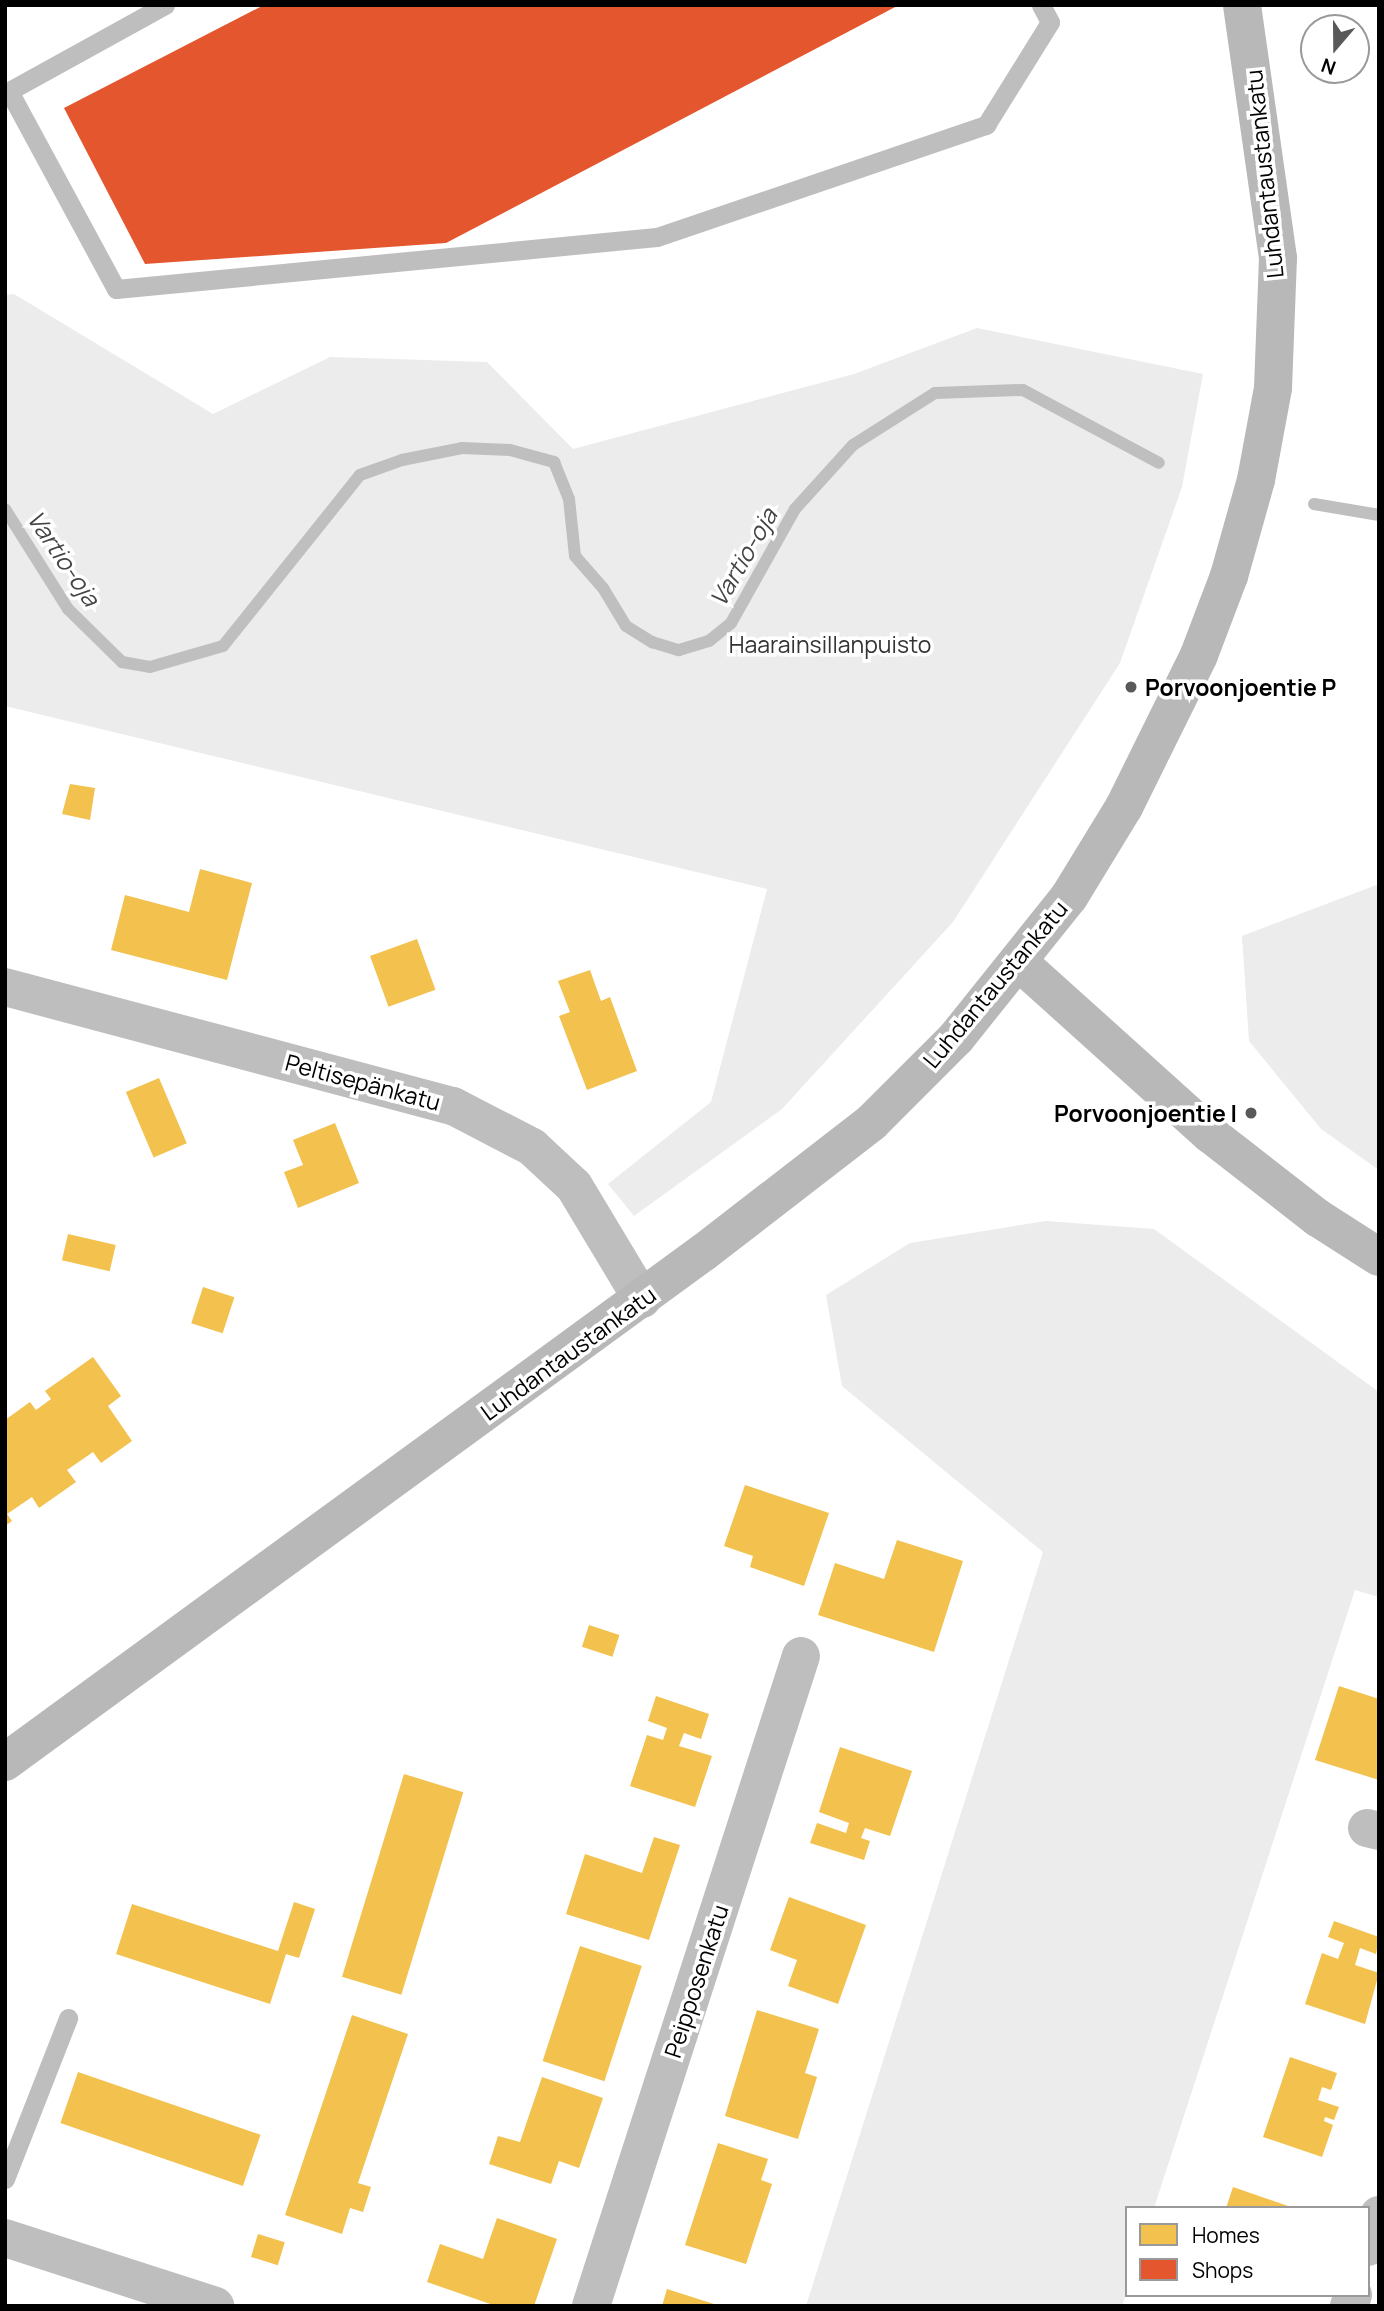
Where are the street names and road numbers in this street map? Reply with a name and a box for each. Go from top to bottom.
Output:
street label: Luhdantaustankatu [1239,68,1289,280]
street label: Luhdantaustankatu [917,895,1073,1073]
street label: Peltisepänkatu [282,1048,444,1116]
street label: Luhdantaustankatu [475,1280,661,1426]
street label: Peipposenkatu [658,1901,734,2061]

